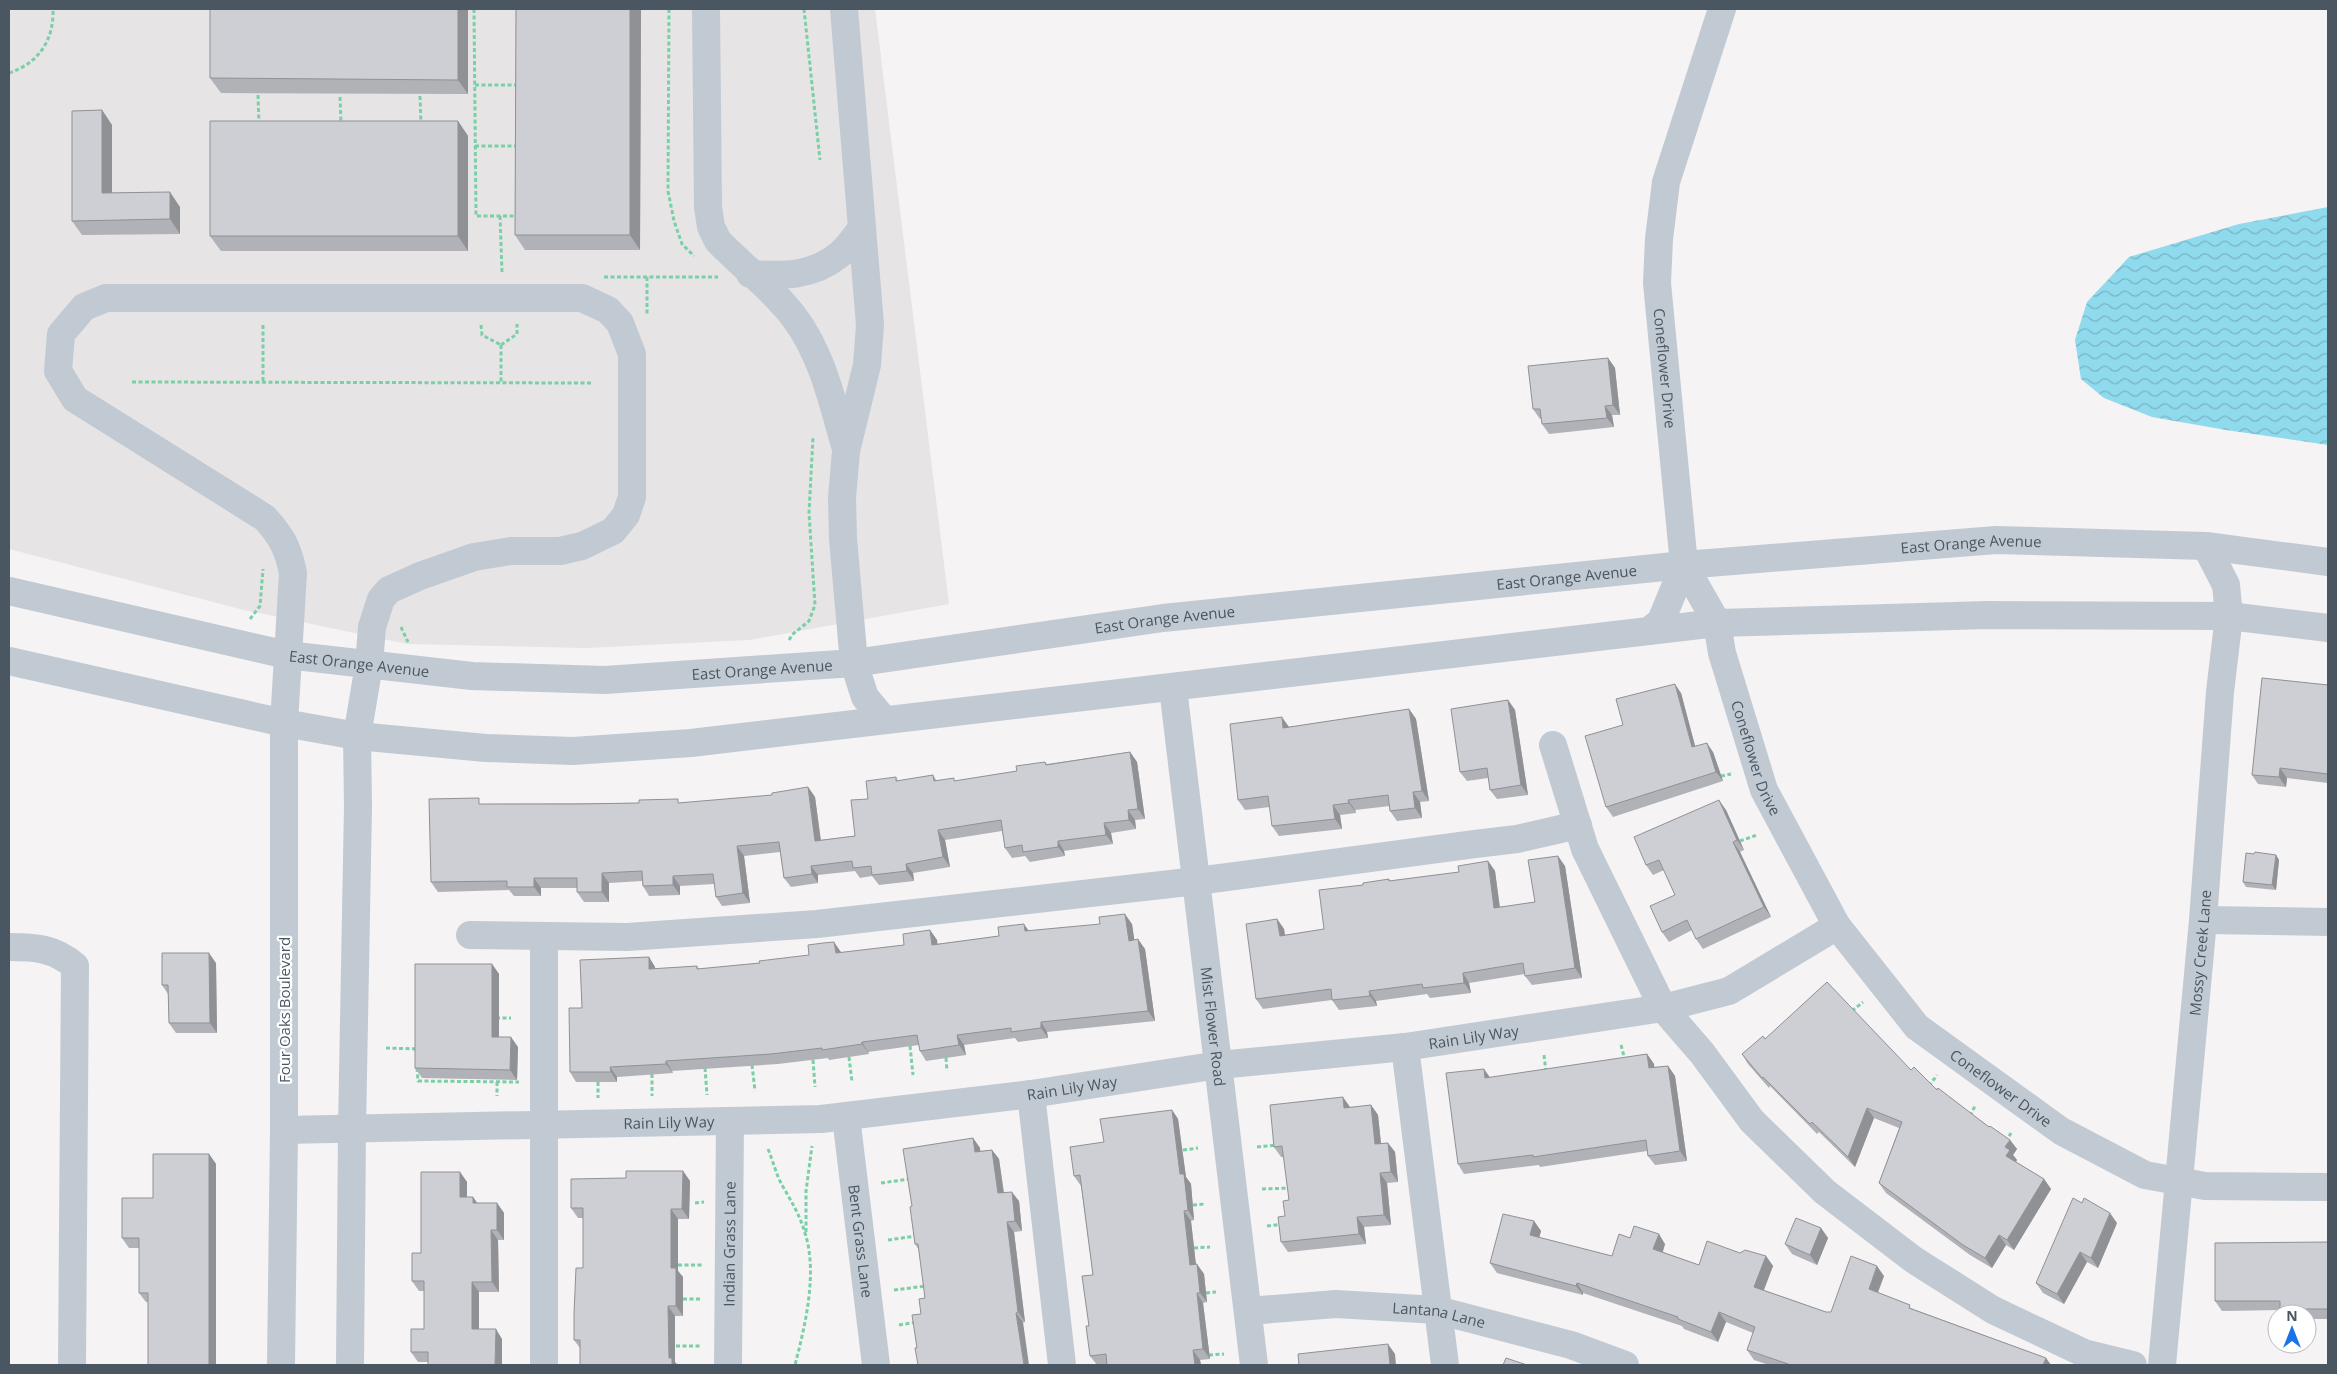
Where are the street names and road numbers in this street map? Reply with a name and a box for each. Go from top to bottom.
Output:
street label: Coneflower Drive [1649,307,1681,429]
street label: East Orange Avenue [1900,530,2042,558]
street label: East Orange Avenue [1495,560,1638,594]
street label: East Orange Avenue [1093,601,1236,638]
street label: East Orange Avenue [288,645,431,681]
street label: East Orange Avenue [691,654,833,684]
street label: Coneflower Drive [1727,698,1786,819]
street label: Mossy Creek Lane [2184,889,2215,1017]
street label: Four Oaks Boulevard [274,937,294,1083]
street label: Mist Flower Road [1196,966,1231,1087]
street label: Rain Lily Way [1427,1020,1521,1053]
street label: Coneflower Drive [1946,1044,2056,1131]
street label: Rain Lily Way [1025,1071,1119,1105]
street label: Rain Lily Way [623,1111,715,1133]
street label: Indian Grass Lane [718,1181,740,1307]
street label: Bent Grass Lane [844,1183,878,1299]
street label: Lantana Lane [1392,1297,1488,1332]

